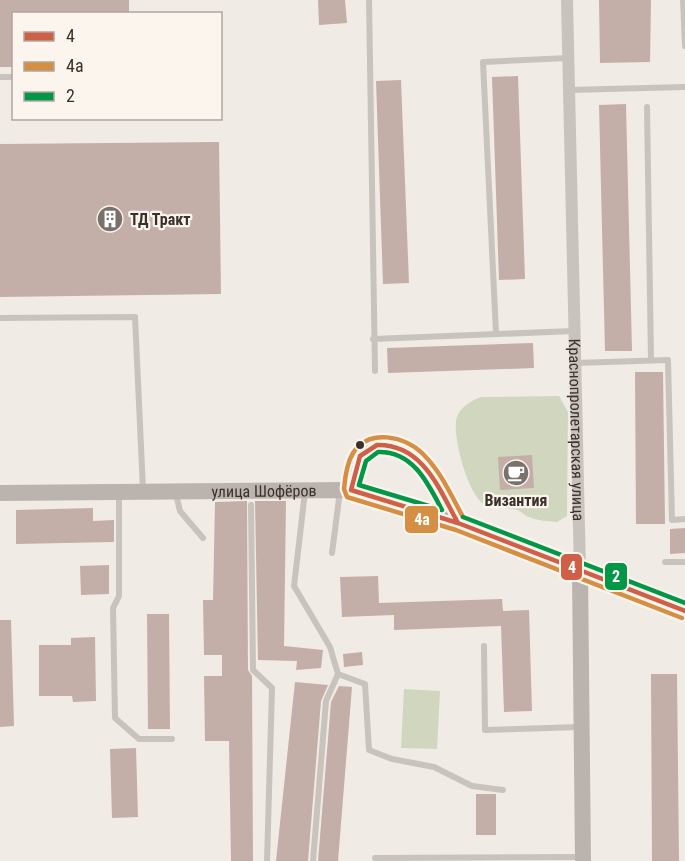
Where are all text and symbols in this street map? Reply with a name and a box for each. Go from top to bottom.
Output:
legend [12,12,222,120]
text: 4 [66,25,75,46]
text: 4а [66,55,84,76]
text: 2 [66,85,75,106]
building icon: ТД Тракт [95,204,125,234]
place label: ТД Тракт [130,210,191,229]
street label: Краснопролетарская улица [565,338,588,521]
unlabelled marker [354,439,366,451]
cafe icon: Византия [501,458,531,488]
street label: улица Шофёров [211,481,317,501]
place label: Византия [485,491,547,510]
line badge: 4а [404,505,439,534]
text: 4а [414,510,430,529]
line badge: 4 [560,553,583,581]
text: 4 [568,558,576,577]
line badge: 2 [604,562,628,591]
text: 2 [612,567,620,586]

